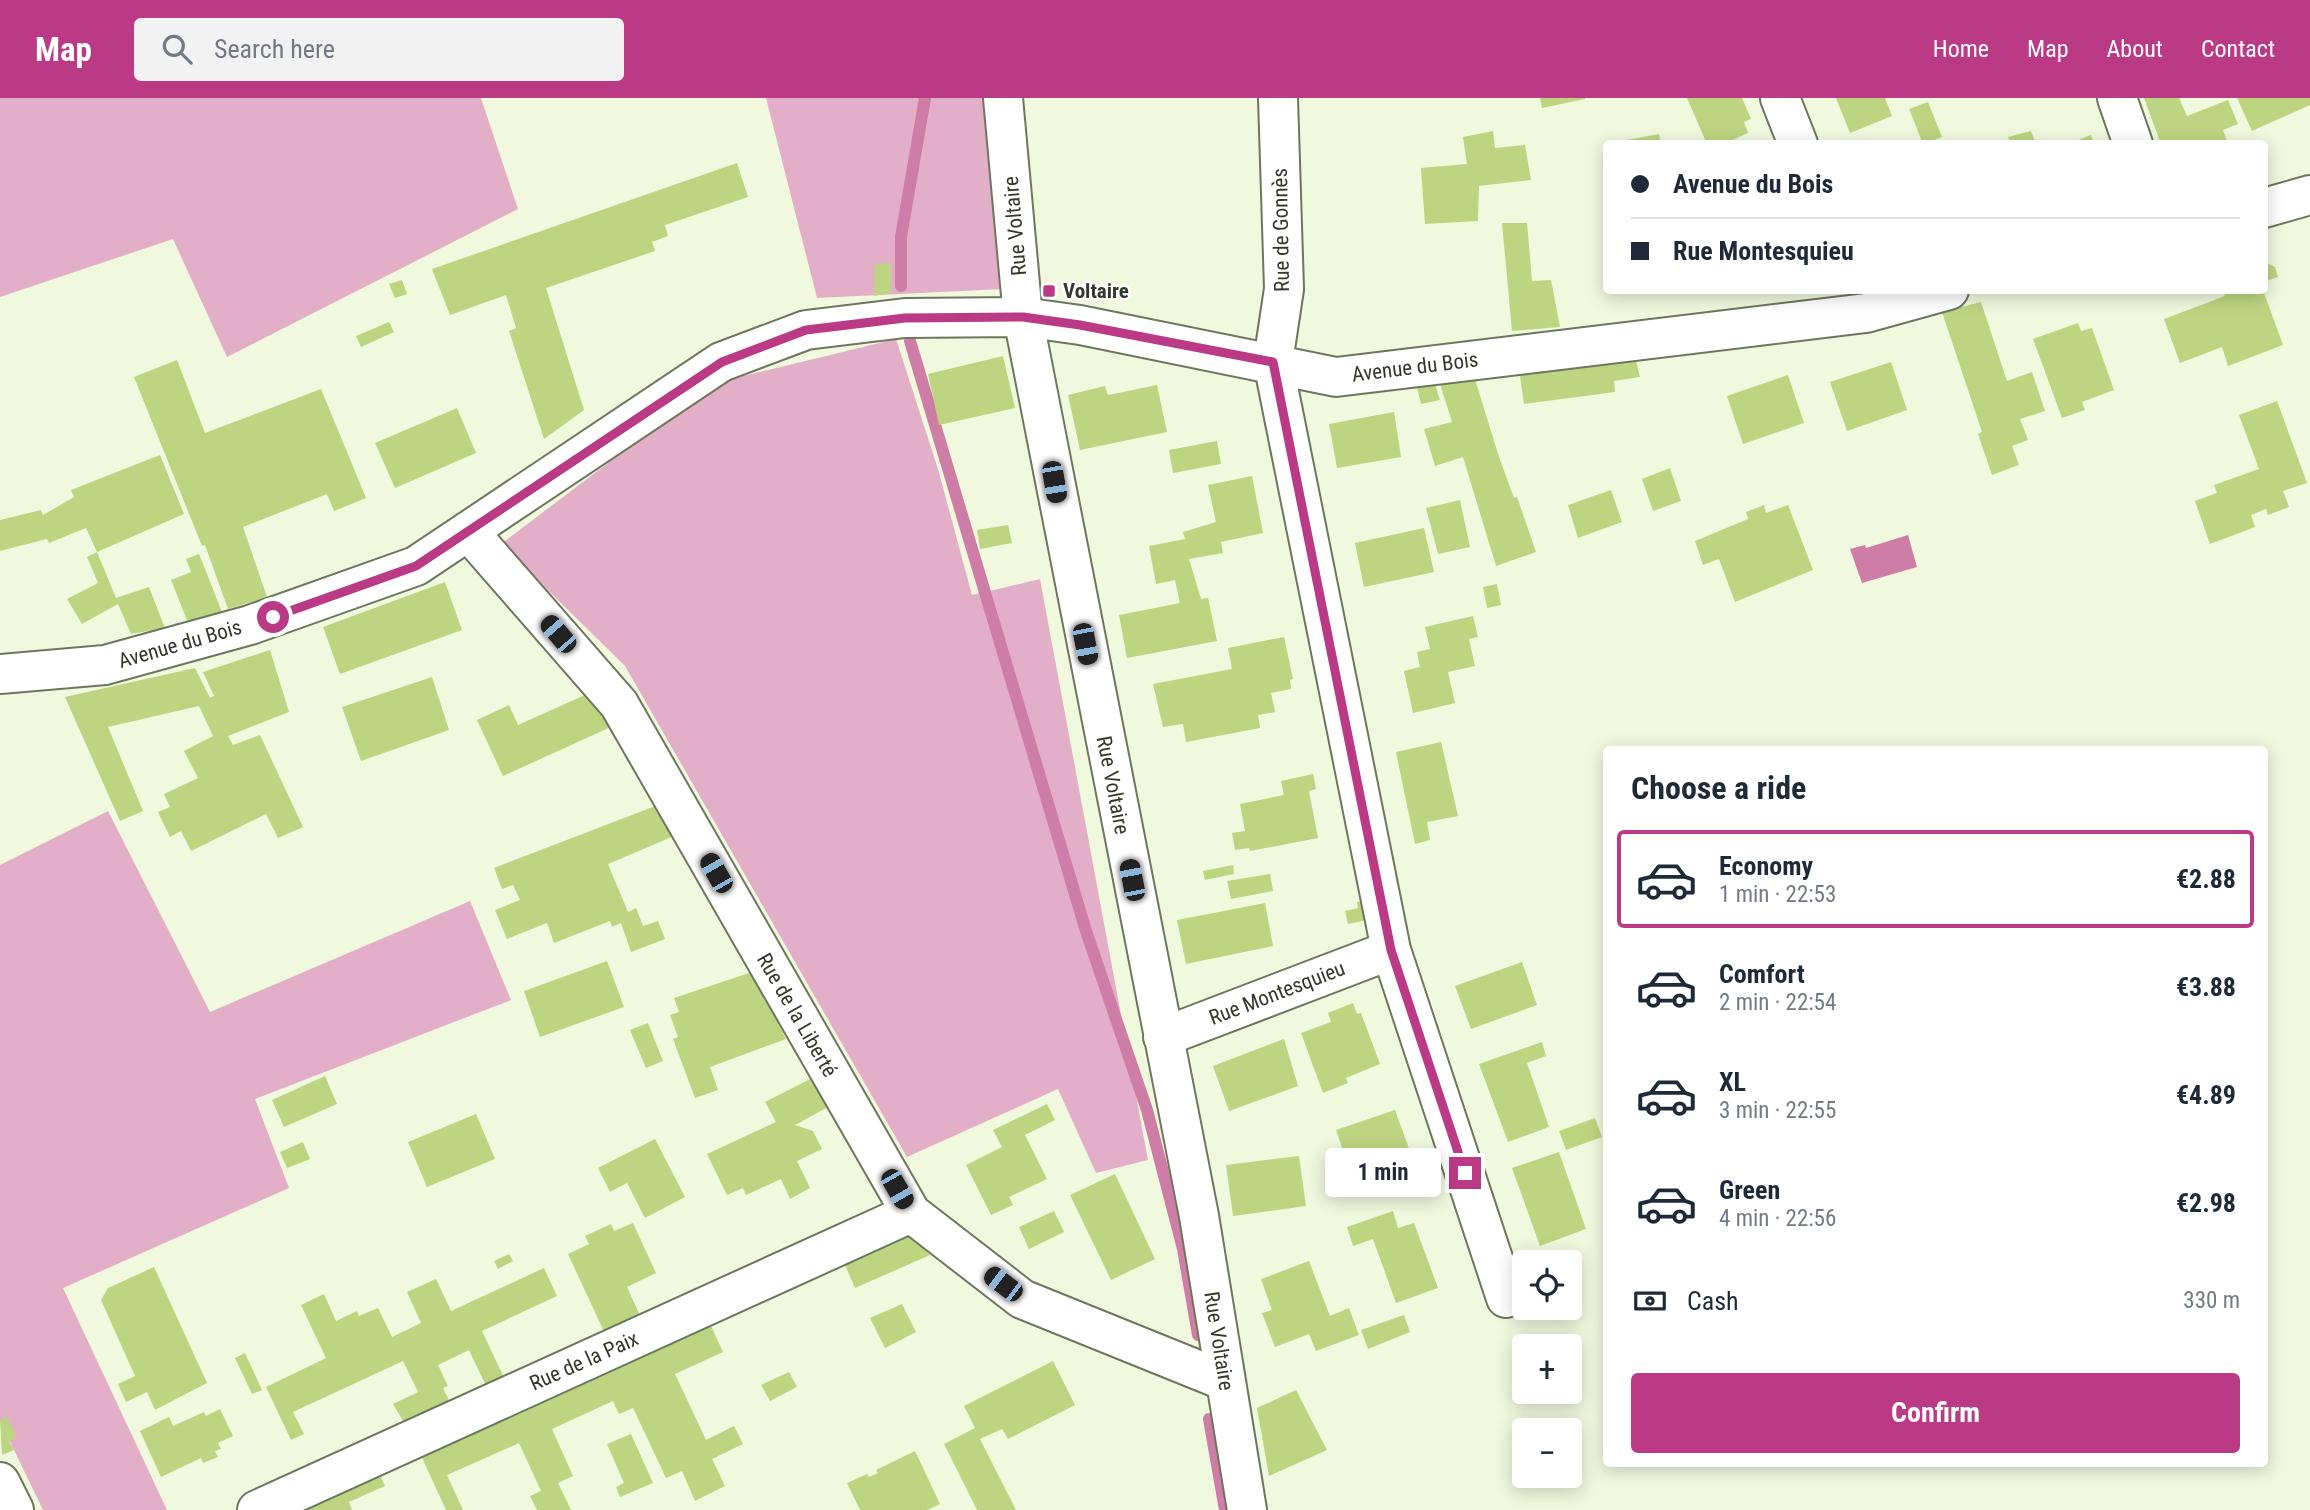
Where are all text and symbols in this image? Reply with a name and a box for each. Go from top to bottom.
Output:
search box [134,18,624,81]
text: Map [35,30,92,69]
icon: search [158,30,196,68]
text: Search here [214,34,335,64]
text: Home [1933,35,1989,63]
text: Map [2027,35,2069,63]
text: About [2107,35,2163,63]
text: Contact [2201,35,2275,63]
street label: Rue de Gonnès [1268,168,1294,292]
text: Avenue du Bois [1673,169,1833,199]
street label: Rue Voltaire [999,175,1031,277]
text: Rue Montesquieu [1673,236,1854,266]
place label: Voltaire [1063,279,1129,303]
marker: Voltaire [1041,283,1057,299]
street label: Avenue du Bois [1350,347,1480,387]
car [1041,459,1068,505]
route start [257,601,289,633]
car [537,611,580,657]
street label: Avenue du Bois [116,615,244,673]
car [1071,621,1100,667]
street label: Rue Voltaire [1092,734,1134,836]
text: Choose a ride [1631,769,1806,807]
icon: car [1635,848,1698,911]
car [697,850,736,896]
text: Economy [1719,851,1813,881]
car [1118,857,1147,903]
text: €2.88 [2176,864,2236,894]
text: 1 min · 22:53 [1719,881,1836,908]
street label: Rue de la Liberté [752,949,842,1081]
street label: Rue Montesquieu [1206,956,1348,1030]
icon: car [1635,956,1698,1019]
text: Comfort [1719,959,1805,989]
text: €3.88 [2176,972,2236,1002]
text: 2 min · 22:54 [1719,989,1836,1016]
icon: car [1635,1064,1698,1127]
text: XL [1719,1067,1746,1097]
text: €4.89 [2176,1080,2236,1110]
text: 3 min · 22:55 [1719,1097,1836,1124]
callout: 1 min [1325,1148,1440,1198]
route end [1449,1157,1481,1189]
text: 1 min [1357,1159,1409,1186]
car [878,1166,917,1212]
icon: car [1635,1172,1698,1235]
text: Green [1719,1175,1780,1205]
text: €2.98 [2176,1188,2236,1218]
text: 4 min · 22:56 [1719,1205,1836,1232]
map controls [1512,1250,1582,1488]
button: locate [1512,1250,1582,1320]
car [980,1263,1027,1305]
icon: cash [1631,1282,1669,1320]
text: Cash [1687,1286,1739,1316]
text: 330 m [2183,1287,2240,1314]
street label: Rue Voltaire [1199,1290,1239,1392]
street label: Rue de la Paix [526,1326,642,1396]
button: + [1512,1334,1582,1404]
button: Confirm [1631,1373,2240,1453]
button: − [1512,1418,1582,1488]

